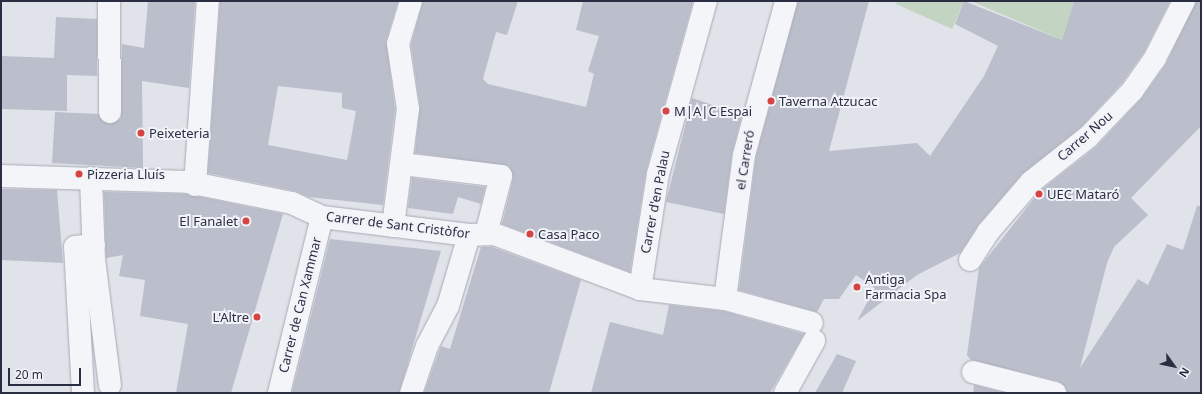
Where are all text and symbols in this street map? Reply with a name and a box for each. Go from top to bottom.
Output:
place label: Taverna Atzucac [779,93,877,109]
marker: Taverna Atzucac [766,96,776,106]
place label: M|A|C Espai [674,103,752,119]
marker: M|A|C Espai [661,106,671,116]
street label: Carrer Nou [1054,108,1116,164]
place label: Peixeteria [149,125,210,141]
marker: Peixeteria [136,128,146,138]
street label: el Carreró [733,129,757,191]
street label: Carrer d'en Palau [637,149,673,255]
place label: Pizzeria Lluís [87,166,165,182]
marker: Pizzeria Lluís [74,169,84,179]
place label: UEC Mataró [1047,186,1119,202]
marker: UEC Mataró [1034,189,1044,199]
street label: Carrer de Sant Cristòfor [325,208,471,242]
place label: El Fanalet [179,213,238,229]
marker: El Fanalet [241,216,251,226]
place label: Casa Paco [538,226,600,242]
marker: Casa Paco [525,229,535,239]
street label: Carrer de Can Xammar [276,235,324,375]
place label: Antiga Farmacia Spa [865,272,947,303]
marker: Antiga Farmacia Spa [852,282,862,292]
place label: L'Altre [212,309,249,325]
marker: L'Altre [252,312,262,322]
north arrow [1154,346,1194,386]
scale bar [10,360,83,386]
text: N [1176,365,1193,381]
text: 20 m [15,366,43,383]

